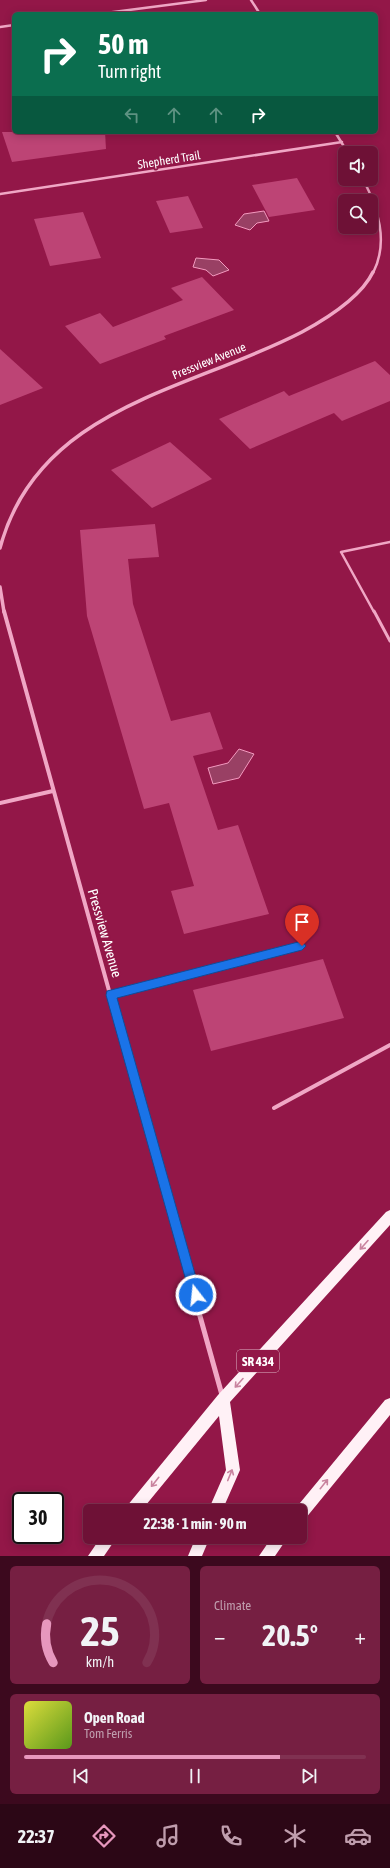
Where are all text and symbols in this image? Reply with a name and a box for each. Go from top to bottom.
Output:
icon: right [32,28,84,80]
text: 50 m [98,28,148,60]
text: Turn right [98,61,161,82]
icon: left [121,104,143,126]
icon: ahead [163,104,185,126]
icon: ahead [205,104,227,126]
icon: right [247,104,269,126]
map controls [338,146,378,234]
button: sound [338,146,378,186]
street label: Shepherd Trail [137,148,202,172]
button: search [338,194,378,234]
street label: Pressview Avenue [170,340,248,382]
street label: Pressview Avenue [85,887,125,979]
pin [285,905,319,946]
icon: arrive [291,911,313,933]
one-way arrow [359,1240,369,1250]
position arrow [175,1274,217,1316]
road number: SR 434 [237,1350,279,1372]
one-way arrow [235,1377,244,1387]
one-way arrow [227,1470,235,1482]
one-way arrow [151,1477,160,1488]
one-way arrow [320,1478,329,1489]
speed limit sign: 30 [12,1492,64,1544]
text: 22:38 · 1 min · 90 m [143,1515,247,1532]
text: Climate [214,1598,251,1613]
text: 25 [80,1607,120,1655]
text: 20.5° [262,1618,318,1652]
text: − [214,1623,225,1649]
text: + [355,1623,366,1649]
text: km/h [86,1654,114,1670]
text: Open Road [84,1709,145,1726]
text: Tom Ferris [84,1726,132,1741]
icon: previous [70,1765,92,1787]
icon: pause [184,1765,206,1787]
icon: next [298,1765,320,1787]
icon: directions [90,1822,118,1850]
icon: music [154,1822,182,1850]
icon: phone [217,1822,245,1850]
icon: climate [281,1822,309,1850]
icon: car [344,1822,372,1850]
text: 22:37 [18,1826,55,1847]

